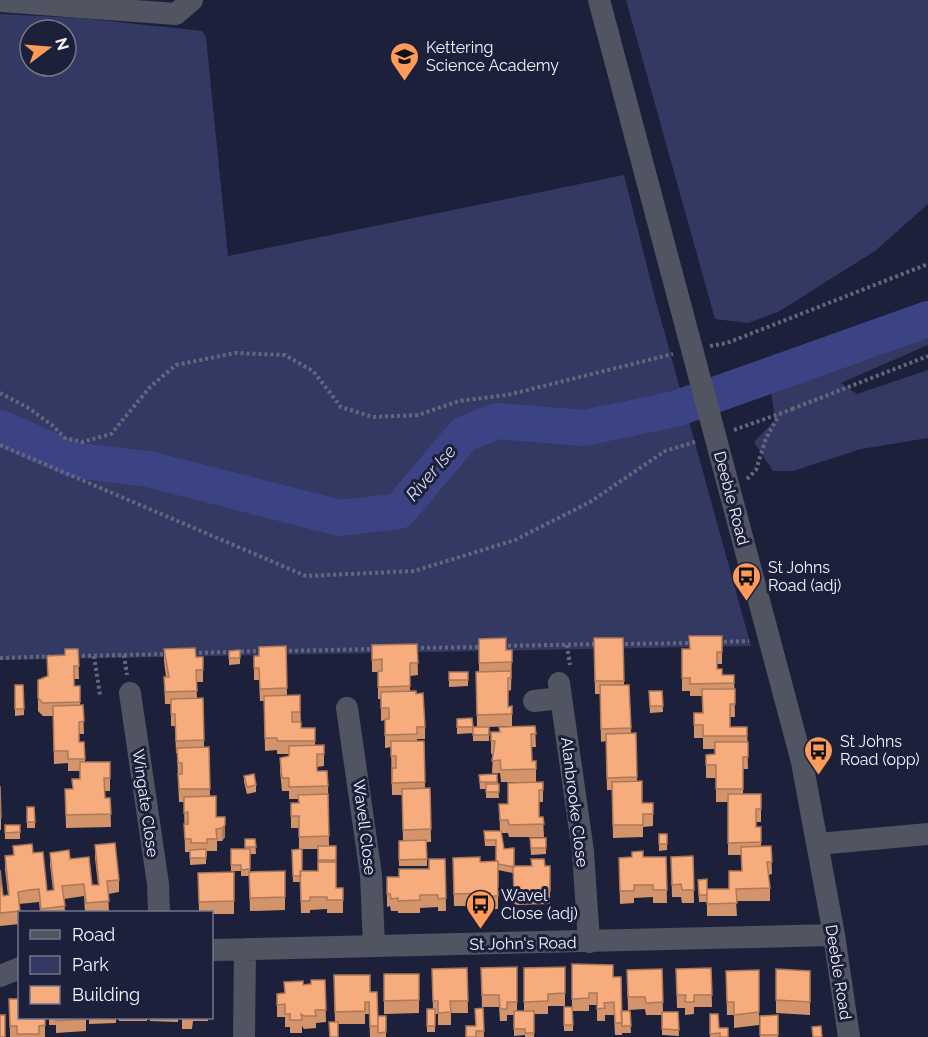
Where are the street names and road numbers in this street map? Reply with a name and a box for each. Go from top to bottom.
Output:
street label: Deeble Road [710,449,753,547]
street label: Alanbrooke Close [557,736,592,868]
street label: Wingate Close [129,748,162,858]
street label: Wavell Close [349,778,380,876]
street label: Deeble Road [822,923,855,1021]
street label: St John's Road [469,933,577,954]

